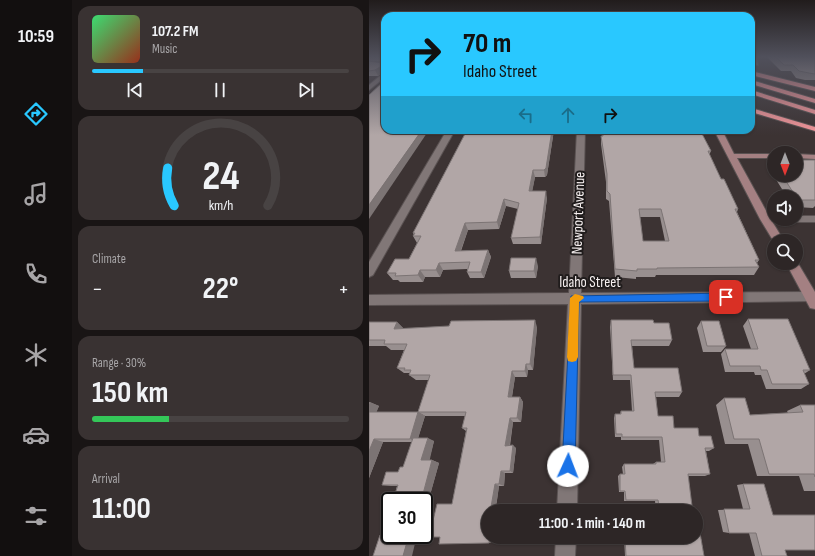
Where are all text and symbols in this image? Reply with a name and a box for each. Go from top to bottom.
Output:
text: 107.2 FM [152,22,199,41]
text: 10:59 [18,26,54,47]
text: 70 m [463,27,511,60]
icon: right [397,28,449,80]
text: Music [152,41,177,57]
text: Idaho Street [463,61,537,82]
icon: previous [124,79,146,101]
icon: pause [209,79,231,101]
icon: next [295,79,317,101]
icon: directions [22,100,50,128]
icon: left [515,104,537,126]
icon: ahead [557,104,579,126]
icon: right [599,104,621,126]
north arrow [767,146,803,182]
map controls [767,146,803,270]
text: 24 [202,152,239,201]
street label: Newport Avenue [568,171,589,255]
icon: music [22,180,50,208]
button: sound [767,190,803,226]
text: km/h [208,197,233,214]
button: search [767,234,803,270]
text: Climate [92,251,126,267]
icon: phone [22,260,50,288]
text: 22° [203,271,238,307]
street label: Idaho Street [559,273,621,292]
text: − [92,276,103,303]
text: + [338,276,349,303]
pin [709,280,743,314]
icon: arrive [715,286,737,308]
icon: climate [22,341,50,369]
text: Range · 30% [92,355,146,371]
text: 150 km [92,375,169,411]
icon: car [22,421,50,449]
position arrow [547,445,589,487]
text: Arrival [92,471,120,487]
text: 11:00 [92,491,151,527]
speed limit sign: 30 [381,492,433,544]
icon: filters [22,502,50,530]
text: 11:00 · 1 min · 140 m [539,514,645,533]

